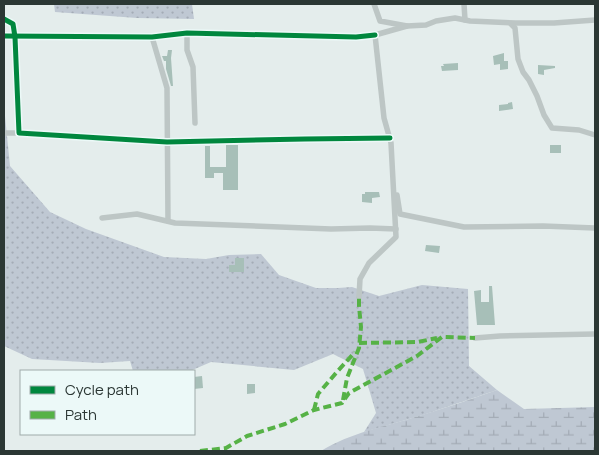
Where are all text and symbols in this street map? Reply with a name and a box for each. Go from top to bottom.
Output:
legend [20,370,195,435]
text: Cycle path [65,379,139,400]
text: Path [65,404,97,425]

